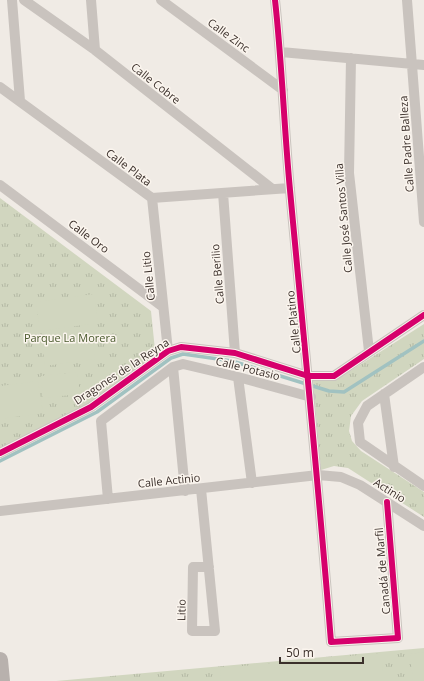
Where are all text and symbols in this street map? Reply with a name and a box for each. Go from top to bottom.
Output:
street label: Calle Zinc [205,15,253,55]
street label: Calle Cobre [128,59,184,107]
street label: Calle Padre Balleza [395,95,417,193]
street label: Calle Plata [103,145,155,189]
street label: Calle José Santos Villa [331,163,355,273]
street label: Calle Oro [66,216,113,256]
street label: Calle Berilio [207,243,227,305]
street label: Calle Litio [138,250,158,301]
street label: Calle Platino [282,289,304,354]
park label: Parque La Morera [24,330,116,345]
street label: Dragones de la Reyna [70,334,172,408]
street label: Calle Potasio [214,353,282,383]
street label: Calle Actinio [137,469,201,491]
street label: Actinio [371,474,409,506]
street label: Canadá de Marfil [371,527,393,615]
street label: Litio [173,599,189,621]
scale bar [280,639,363,665]
text: 50 m [286,644,314,661]

